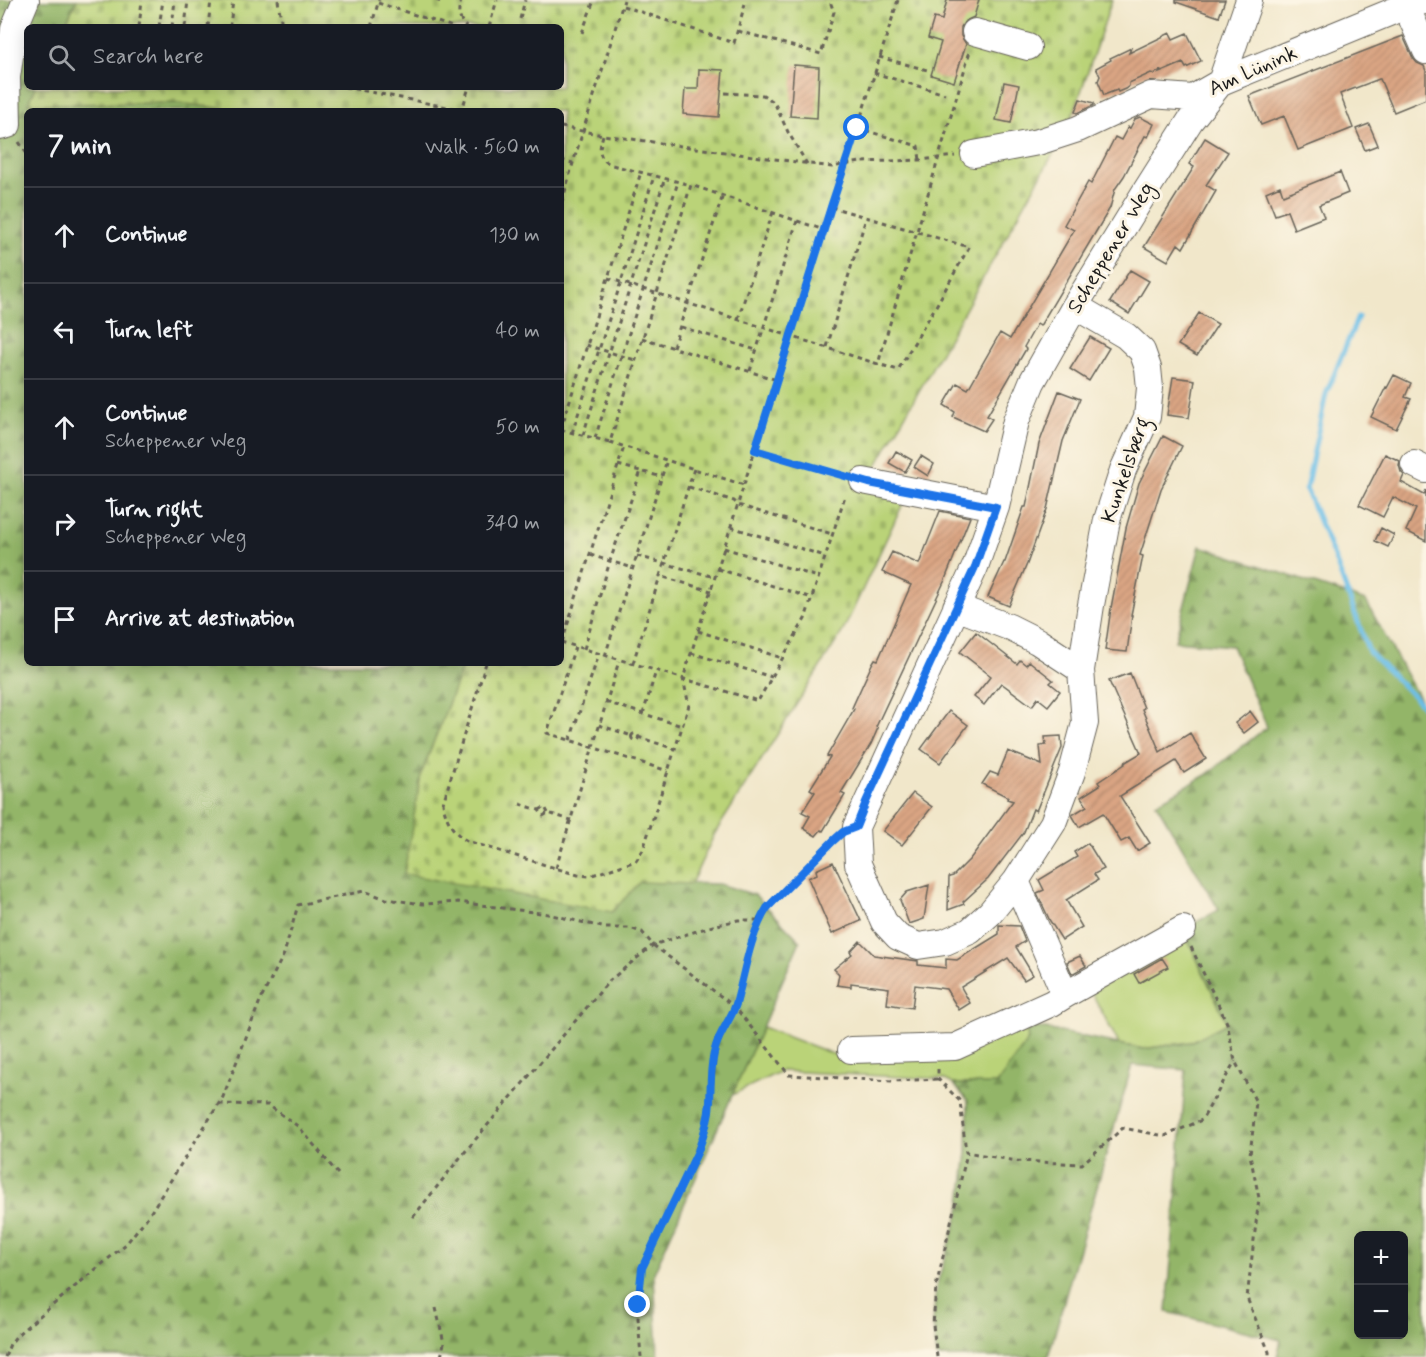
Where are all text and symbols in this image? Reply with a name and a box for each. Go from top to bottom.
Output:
search box [24,24,564,90]
street label: Am Lünink [1204,39,1302,103]
icon: search [45,41,78,74]
text: Search here [93,43,204,71]
route start [843,114,869,140]
text: 7 min [48,130,112,164]
text: Walk · 560 m [425,134,540,161]
street label: Scheppener Weg [1061,177,1162,319]
icon: ahead [48,219,81,252]
text: Continue [105,221,187,249]
text: 130 m [489,222,540,249]
icon: left [48,315,81,348]
text: Turn left [105,317,193,345]
text: 40 m [496,318,540,345]
text: Continue [105,400,187,428]
icon: ahead [48,411,81,444]
street label: Kunkelsberg [1095,413,1159,527]
text: 50 m [495,414,540,441]
text: Scheppener Weg [105,428,246,455]
text: Turn right [105,496,203,524]
icon: right [48,507,81,540]
text: 340 m [485,510,540,537]
text: Scheppener Weg [105,524,246,551]
icon: arrive [48,603,81,636]
text: Arrive at destination [105,605,295,633]
map controls [1354,1231,1408,1339]
button: + [1354,1231,1408,1285]
button: − [1354,1285,1408,1339]
route end [624,1291,650,1317]

